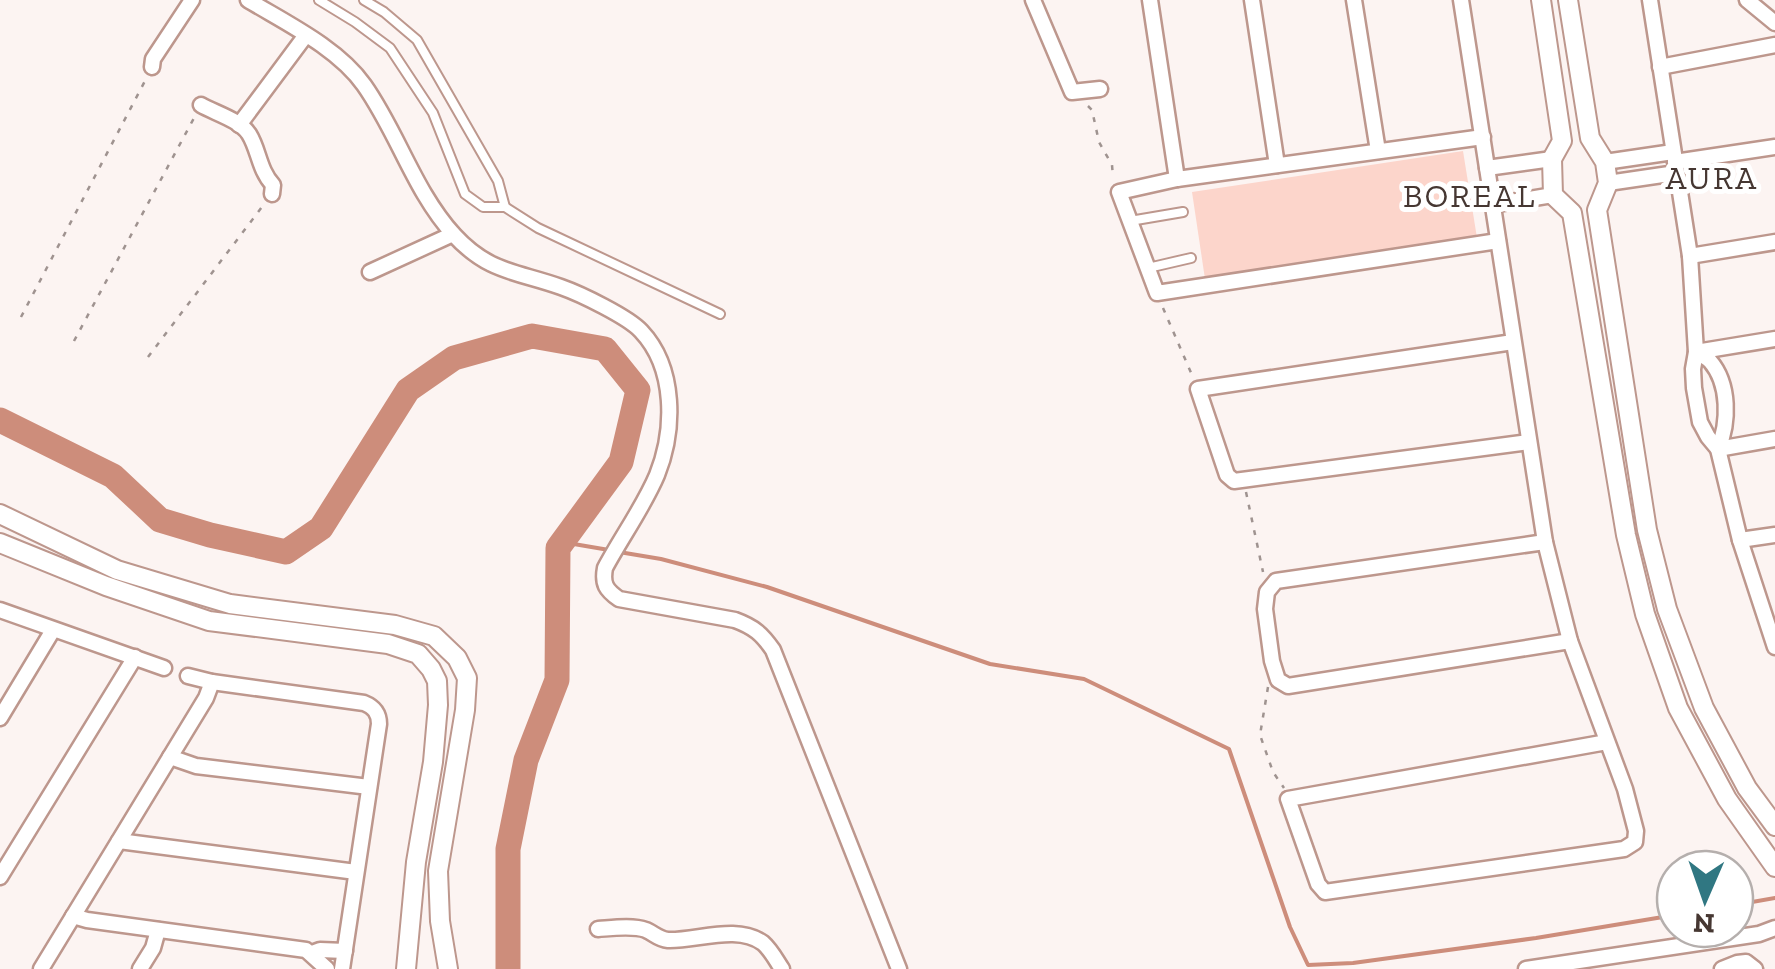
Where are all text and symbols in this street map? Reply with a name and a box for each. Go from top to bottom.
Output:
district label: AURA [1666,159,1758,197]
district label: BOREAL [1403,177,1537,215]
north arrow [1655,849,1755,949]
text: N [1693,907,1715,940]

